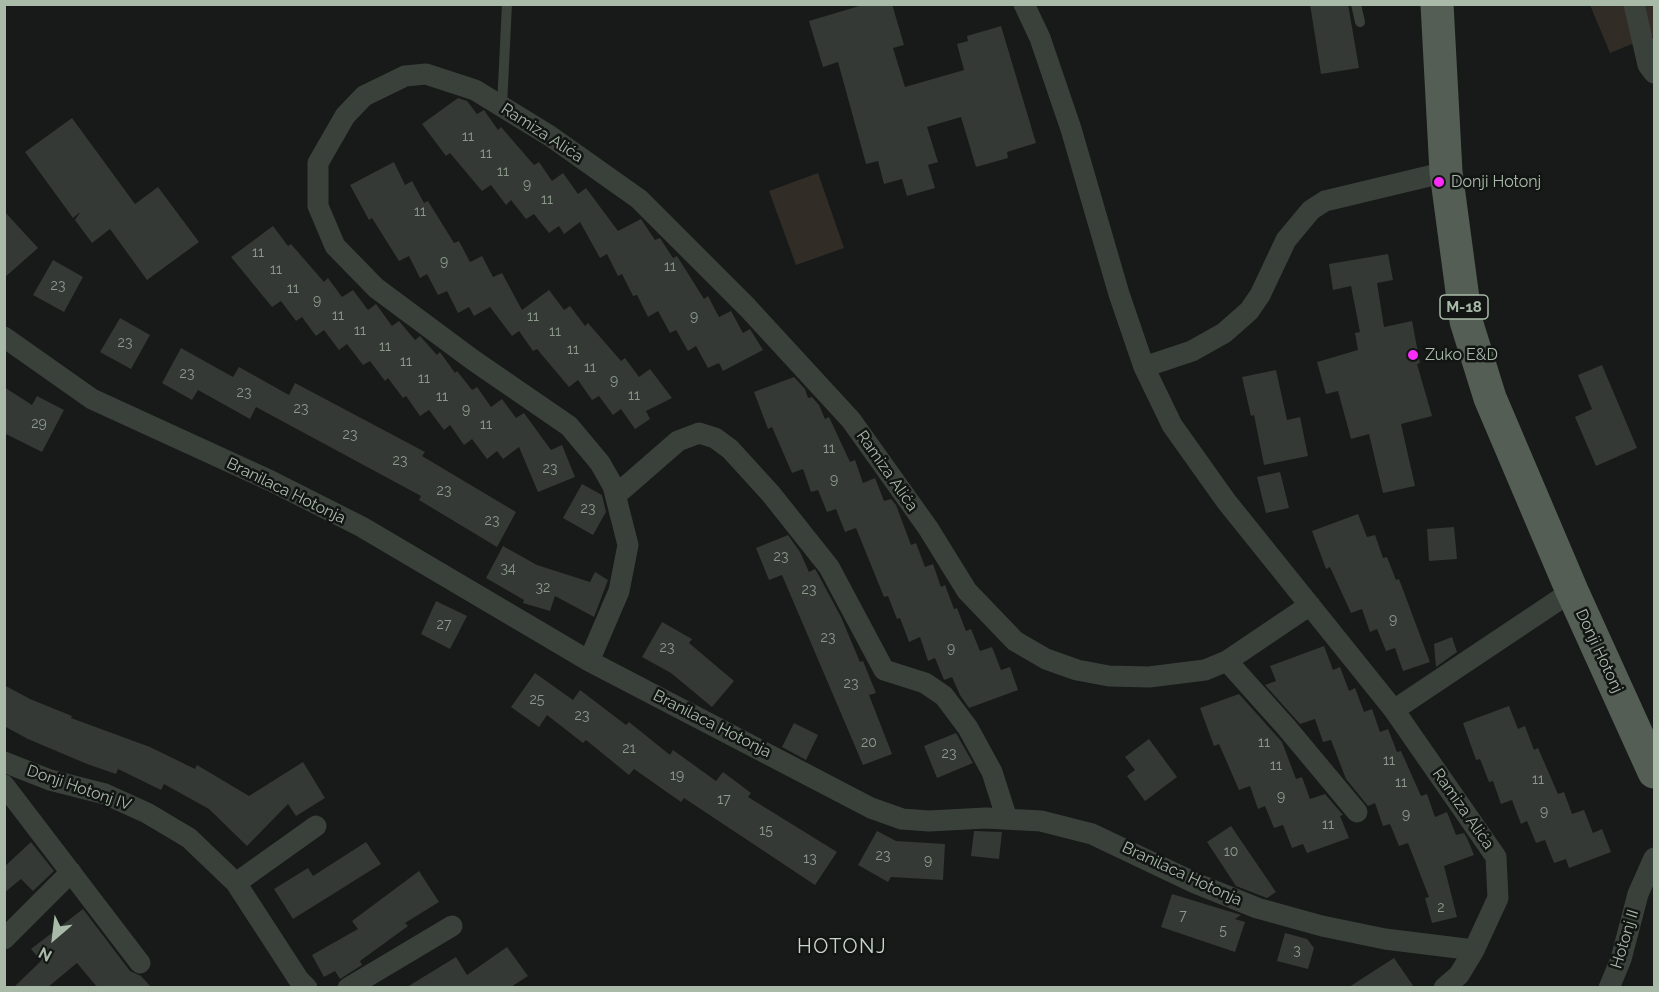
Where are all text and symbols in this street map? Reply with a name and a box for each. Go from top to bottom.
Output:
street label: Ramiza Alića [497,99,587,167]
house number: 11 [462,129,474,145]
house number: 11 [480,146,492,162]
house number: 11 [497,164,509,180]
place label: Donji Hotonj [1451,172,1541,192]
marker: Donji Hotonj [1432,175,1446,189]
house number: 9 [523,177,531,193]
house number: 11 [541,192,553,208]
house number: 11 [414,204,426,220]
house number: 11 [252,245,264,261]
house number: 9 [440,254,448,270]
house number: 11 [664,259,676,275]
house number: 11 [270,262,282,278]
house number: 23 [51,278,65,294]
house number: 11 [287,281,299,297]
house number: 9 [313,293,321,309]
road number: M-18 [1440,295,1488,319]
house number: 11 [332,308,344,324]
house number: 11 [527,309,539,325]
house number: 9 [690,309,698,325]
house number: 11 [354,323,366,339]
house number: 11 [549,324,561,340]
house number: 23 [118,335,132,351]
house number: 11 [379,339,391,355]
house number: 11 [567,342,579,358]
place label: Zuko E&D [1425,345,1498,365]
marker: Zuko E&D [1406,348,1420,362]
house number: 11 [400,354,412,370]
house number: 11 [584,360,596,376]
house number: 23 [180,366,194,382]
house number: 11 [418,371,430,387]
house number: 9 [610,373,618,389]
house number: 23 [237,385,251,401]
house number: 11 [628,388,640,404]
house number: 11 [436,389,448,405]
house number: 23 [294,401,308,417]
house number: 9 [462,402,470,418]
house number: 29 [31,416,47,432]
house number: 11 [480,417,492,433]
house number: 23 [343,427,357,443]
street label: Ramiza Alića [852,427,922,515]
house number: 11 [823,441,835,457]
house number: 23 [393,453,407,469]
street label: Branilaca Hotonja [223,454,349,528]
house number: 23 [543,461,557,477]
house number: 9 [830,472,838,488]
house number: 23 [437,483,451,499]
house number: 23 [581,501,595,517]
house number: 23 [485,513,499,529]
house number: 23 [774,549,788,565]
house number: 34 [500,561,516,577]
house number: 32 [536,580,550,596]
house number: 23 [802,582,816,598]
street label: Donji Hotonj [1571,606,1627,696]
house number: 9 [1389,612,1397,628]
house number: 27 [437,617,451,633]
house number: 23 [821,630,835,646]
house number: 23 [660,640,674,656]
house number: 9 [947,641,955,657]
house number: 23 [844,676,858,692]
street label: Branilaca Hotonja [650,686,774,762]
house number: 25 [530,692,544,708]
house number: 23 [575,708,589,724]
house number: 20 [861,735,877,751]
house number: 11 [1258,735,1270,751]
house number: 21 [622,741,636,757]
house number: 23 [942,746,956,762]
house number: 11 [1383,753,1395,769]
house number: 11 [1270,758,1282,774]
street label: Donji Hotonj IV [24,761,134,815]
street label: Ramiza Alića [1428,765,1498,853]
house number: 19 [670,768,684,784]
house number: 11 [1532,772,1544,788]
house number: 11 [1395,775,1407,791]
house number: 9 [1277,789,1285,805]
house number: 17 [717,792,731,808]
house number: 9 [1540,804,1548,820]
house number: 9 [1402,807,1410,823]
house number: 11 [1322,817,1334,833]
house number: 15 [759,823,773,839]
street label: Branilaca Hotonja [1119,838,1245,910]
house number: 10 [1224,844,1238,860]
house number: 23 [876,848,890,864]
house number: 13 [803,851,817,867]
house number: 9 [924,853,932,869]
house number: 2 [1437,900,1445,916]
street label: Hotonj II [1607,907,1643,971]
north arrow [24,908,84,968]
house number: 7 [1179,908,1187,924]
house number: 5 [1219,923,1227,939]
district label: HOTONJ [797,935,887,959]
text: N [35,943,55,966]
house number: 3 [1293,943,1301,959]

